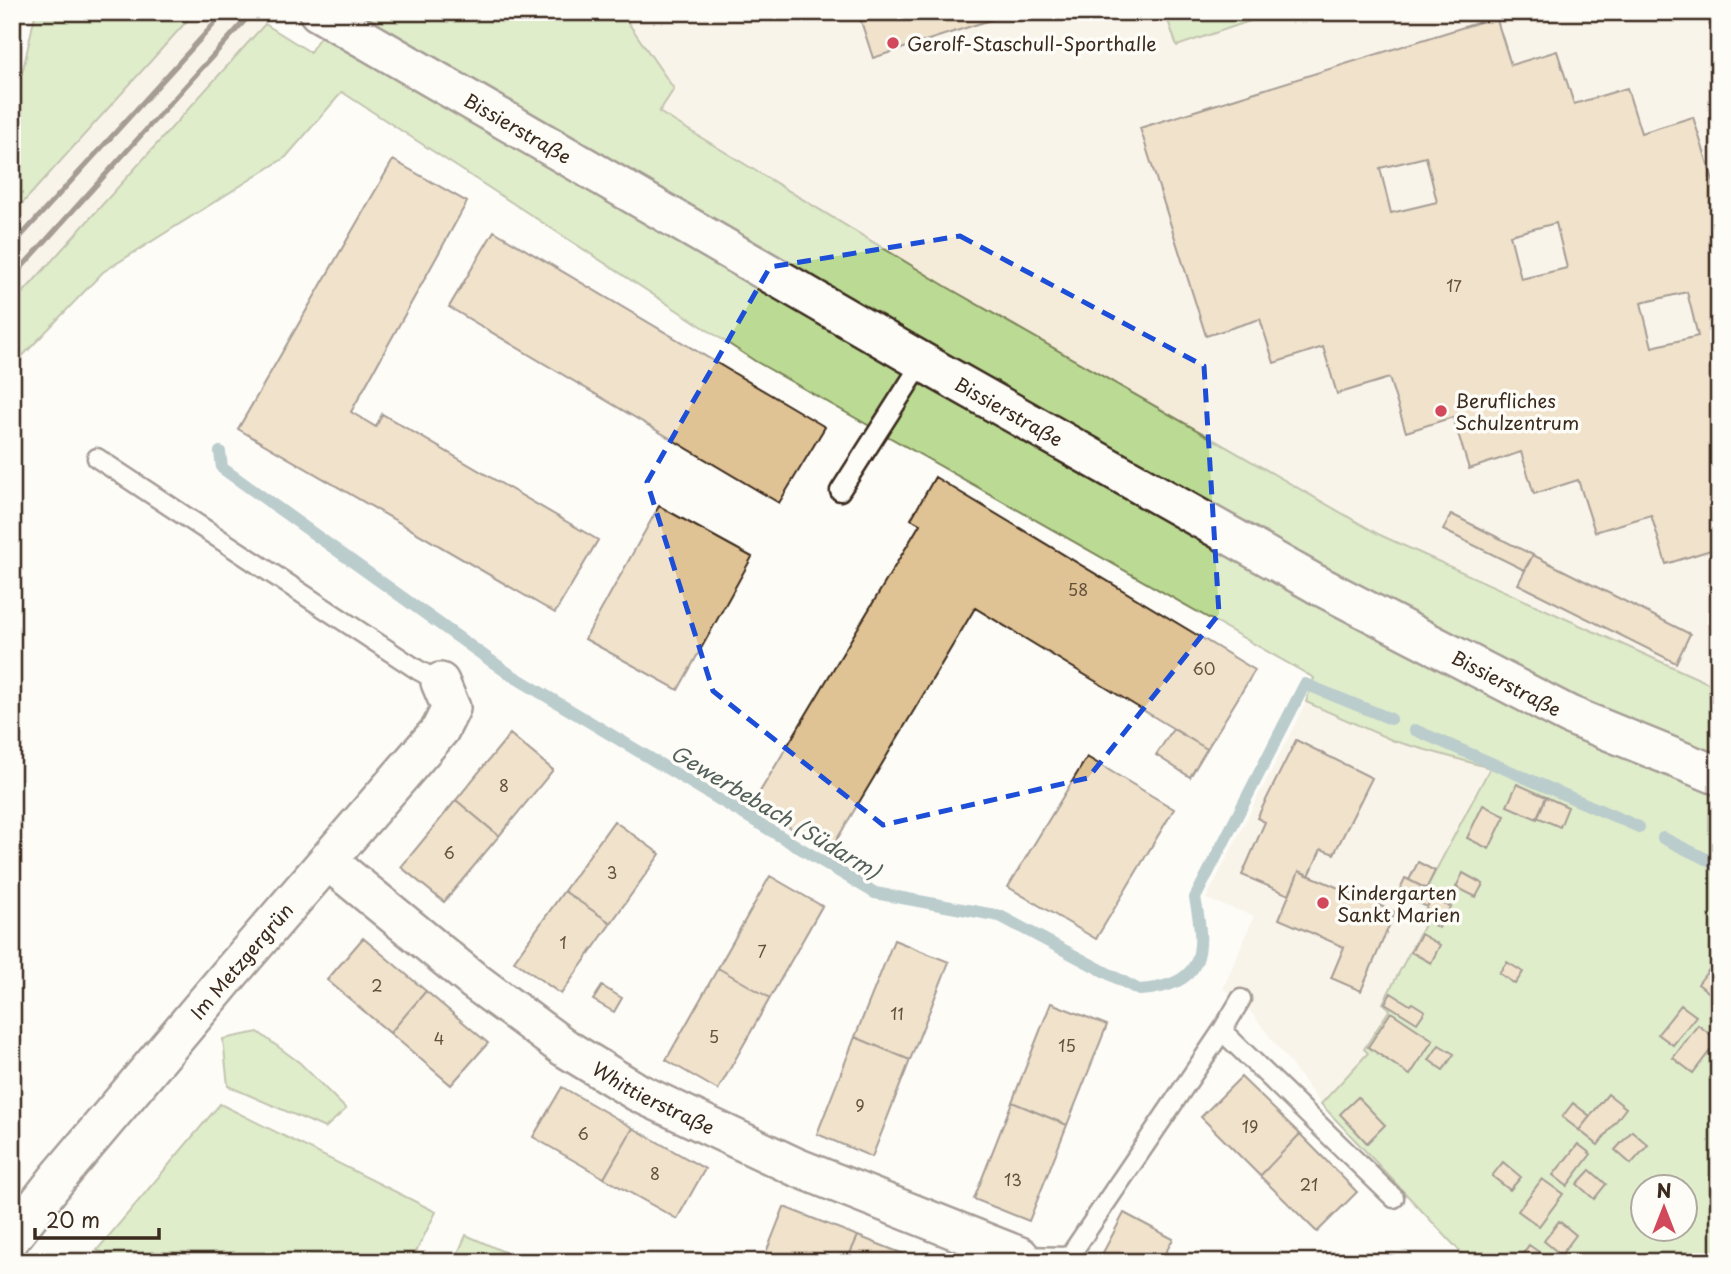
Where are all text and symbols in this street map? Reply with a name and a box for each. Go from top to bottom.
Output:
place label: Gerolf-Staschull-Sporthalle [907,29,1157,57]
marker: Gerolf-Staschull-Sporthalle [885,35,901,51]
street label: Bissierstraße [459,86,577,170]
house number: 17 [1446,273,1462,297]
street label: Bissierstraße [950,369,1068,453]
place label: Berufliches Schulzentrum [1455,386,1579,436]
marker: Berufliches Schulzentrum [1433,403,1449,419]
house number: 58 [1068,577,1088,601]
street label: Bissierstraße [1447,643,1566,723]
house number: 60 [1193,656,1215,680]
water label: Gewerbebach (Südarm) [665,736,888,887]
house number: 8 [499,773,509,797]
house number: 6 [443,840,455,864]
house number: 3 [607,860,617,884]
place label: Kindergarten Sankt Marien [1337,878,1460,928]
marker: Kindergarten Sankt Marien [1315,895,1331,911]
street label: Im Metzgergrün [183,896,299,1025]
house number: 1 [559,930,567,954]
house number: 7 [757,939,767,963]
house number: 2 [371,973,383,997]
house number: 11 [890,1001,904,1025]
house number: 5 [709,1024,719,1048]
house number: 4 [434,1026,444,1050]
house number: 15 [1058,1033,1076,1057]
street label: Whittierstraße [588,1054,719,1141]
house number: 9 [855,1093,865,1117]
house number: 19 [1242,1114,1258,1138]
house number: 6 [577,1121,589,1145]
house number: 8 [650,1161,660,1185]
house number: 13 [1004,1167,1022,1191]
house number: 21 [1300,1172,1318,1196]
north arrow [1630,1172,1700,1242]
text: N [1656,1176,1672,1204]
scale bar [35,1197,159,1241]
text: 20 m [46,1203,100,1235]

